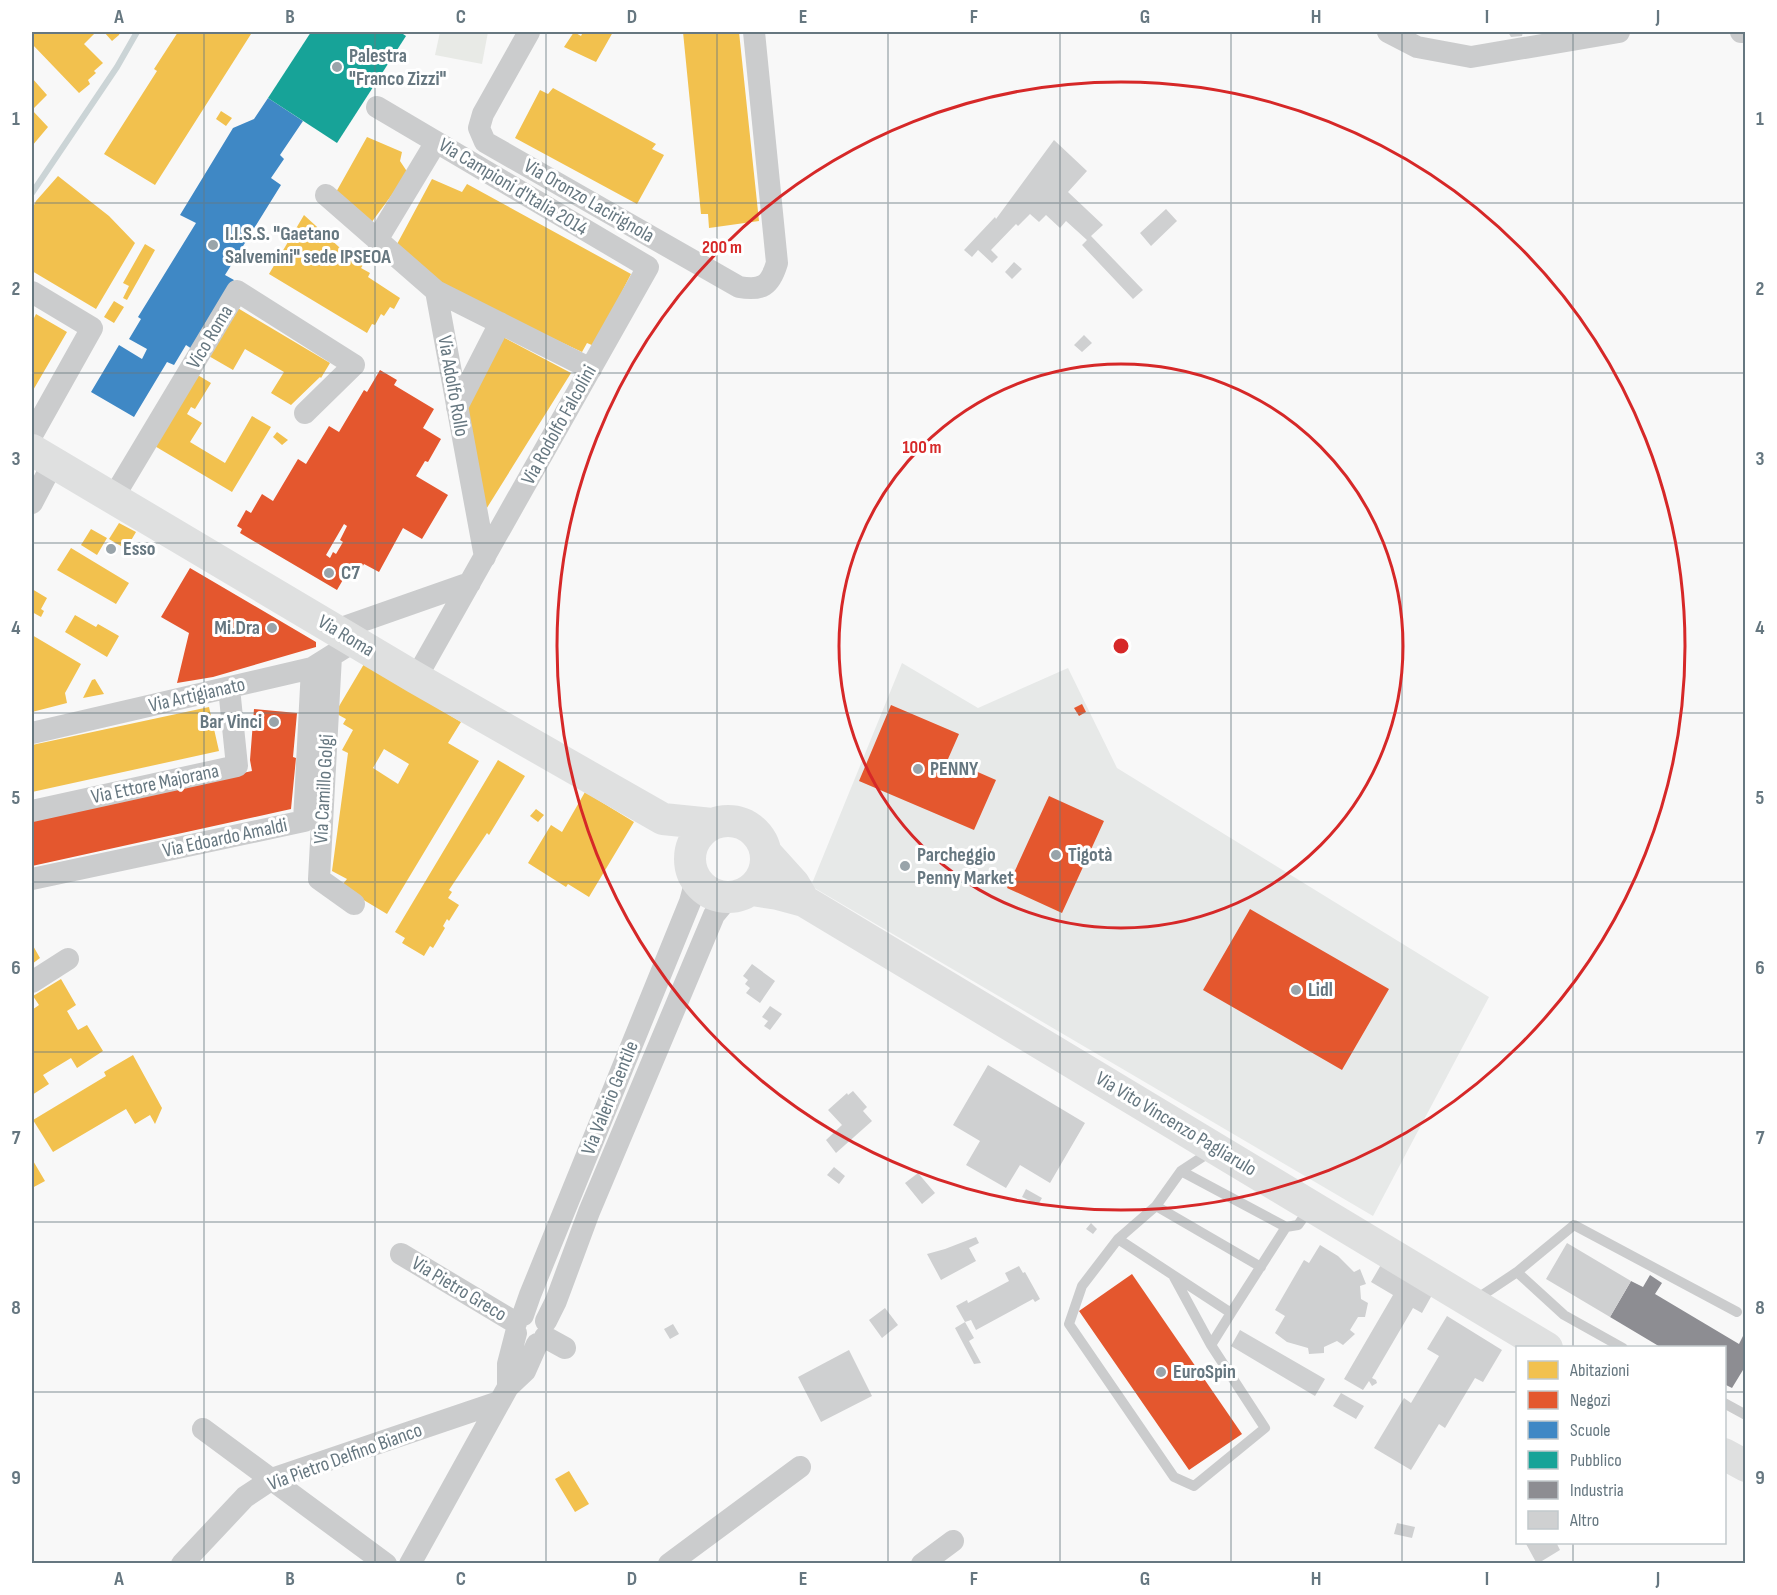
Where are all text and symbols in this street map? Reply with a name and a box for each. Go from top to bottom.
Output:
text: A [113,5,124,29]
text: B [285,5,295,29]
text: C [456,5,466,29]
text: D [627,5,637,29]
text: E [799,5,807,29]
text: F [970,5,978,29]
text: G [1140,5,1150,29]
text: H [1311,5,1321,29]
text: I [1485,5,1489,29]
text: J [1655,5,1660,29]
place label: Palestra "Franco Zizzi" [349,44,447,91]
marker: Palestra "Franco Zizzi" [330,60,344,74]
text: 1 [12,107,20,131]
text: 1 [1756,107,1764,131]
street label: Via Campioni d'Italia 2014 [434,133,592,241]
street label: Via Oronzo Lacirignola [519,154,659,248]
place label: I.I.S.S. "Gaetano Salvemini" sede IPSEOA [225,222,391,269]
text: 200 m [702,237,742,258]
marker: I.I.S.S. "Gaetano Salvemini" sede IPSEOA [206,238,220,252]
text: 2 [12,277,20,301]
text: 2 [1756,277,1764,301]
street label: Vico Roma [182,301,238,373]
street label: Via Adolfo Rollo [432,334,474,438]
street label: Via Rodolfo Falcolini [516,361,602,489]
text: 100 m [903,437,942,458]
text: 3 [12,447,21,471]
text: 3 [1756,447,1765,471]
place label: Esso [123,537,156,561]
marker: Esso [104,542,118,556]
place label: C7 [341,561,360,585]
marker: C7 [322,566,336,580]
street label: Via Roma [313,610,379,662]
text: 4 [11,616,21,640]
place label: Mi.Dra [214,616,260,640]
text: 4 [1755,616,1765,640]
marker: Mi.Dra [265,621,279,635]
centre of rings [1111,636,1131,656]
street label: Via Artigianato [146,672,248,718]
place label: Bar Vinci [200,710,262,734]
marker: Bar Vinci [267,715,281,729]
street label: Via Camillo Golgi [309,734,339,844]
place label: PENNY [930,757,979,781]
street label: Via Ettore Majorana [89,759,221,809]
marker: PENNY [911,762,925,776]
text: 5 [12,786,21,810]
text: 5 [1756,786,1765,810]
street label: Via Edoardo Amaldi [161,813,289,863]
place label: Parcheggio Penny Market [917,843,1014,890]
place label: Tigotà [1068,843,1113,867]
marker: Tigotà [1049,848,1063,862]
marker: Parcheggio Penny Market [898,859,912,873]
text: 6 [11,956,21,980]
text: 6 [1755,956,1765,980]
place label: Lidl [1308,978,1333,1002]
marker: Lidl [1289,983,1303,997]
street label: Via Valerio Gentile [576,1038,644,1158]
street label: Via Vito Vincenzo Pagliarulo [1091,1066,1261,1182]
text: 7 [12,1126,21,1150]
text: 7 [1756,1126,1765,1150]
street label: Via Pietro Greco [407,1251,511,1327]
text: 8 [11,1296,21,1320]
text: 8 [1755,1296,1765,1320]
legend [1516,1346,1726,1544]
place label: EuroSpin [1173,1360,1236,1384]
text: Abitazioni [1569,1360,1629,1381]
marker: EuroSpin [1154,1365,1168,1379]
text: Negozi [1570,1390,1611,1411]
street label: Via Pietro Delfino Bianco [265,1418,425,1496]
text: Scuole [1570,1420,1610,1441]
text: Pubblico [1570,1450,1622,1471]
text: 9 [11,1466,21,1490]
text: 9 [1755,1466,1765,1490]
text: Industria [1570,1480,1624,1501]
text: Altro [1569,1510,1599,1531]
text: A [113,1567,124,1591]
text: B [285,1567,295,1591]
text: C [456,1567,466,1591]
text: D [627,1567,637,1591]
text: E [799,1567,807,1591]
text: F [970,1567,978,1591]
text: G [1140,1567,1150,1591]
text: H [1311,1567,1321,1591]
text: I [1485,1567,1489,1591]
text: J [1655,1567,1660,1591]

